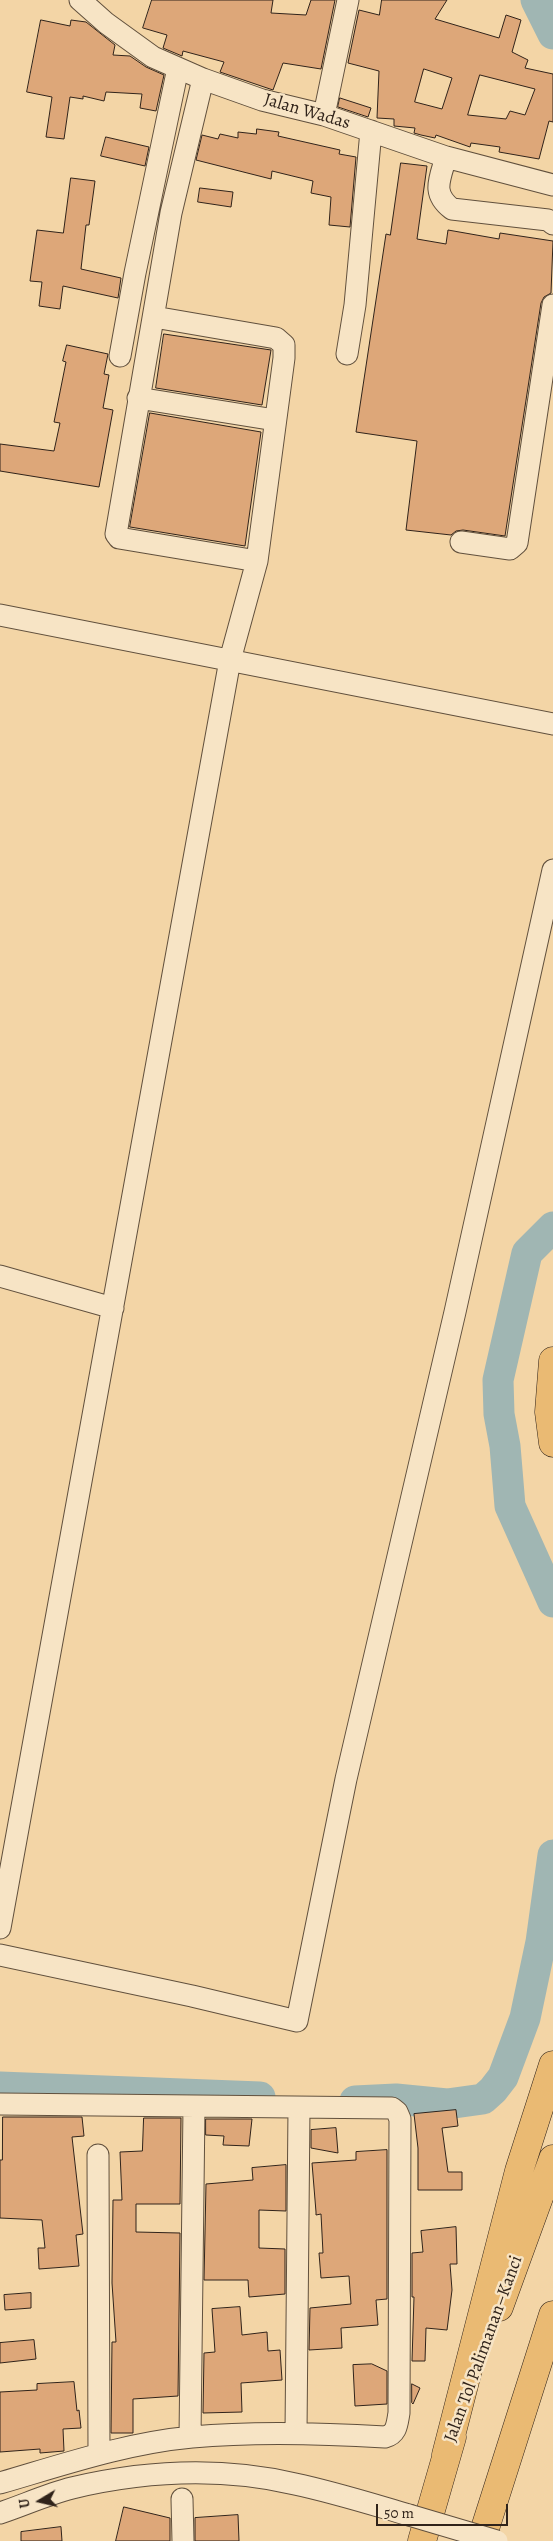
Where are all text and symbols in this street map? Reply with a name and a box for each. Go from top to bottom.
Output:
street label: Jalan Wadas [261,89,353,135]
street label: Jalan Tol Palimanan–Kanci [440,2253,528,2445]
north arrow [15,2476,65,2526]
scale bar [378,2494,510,2526]
text: U [15,2497,35,2509]
text: 50 m [384,2503,414,2523]

